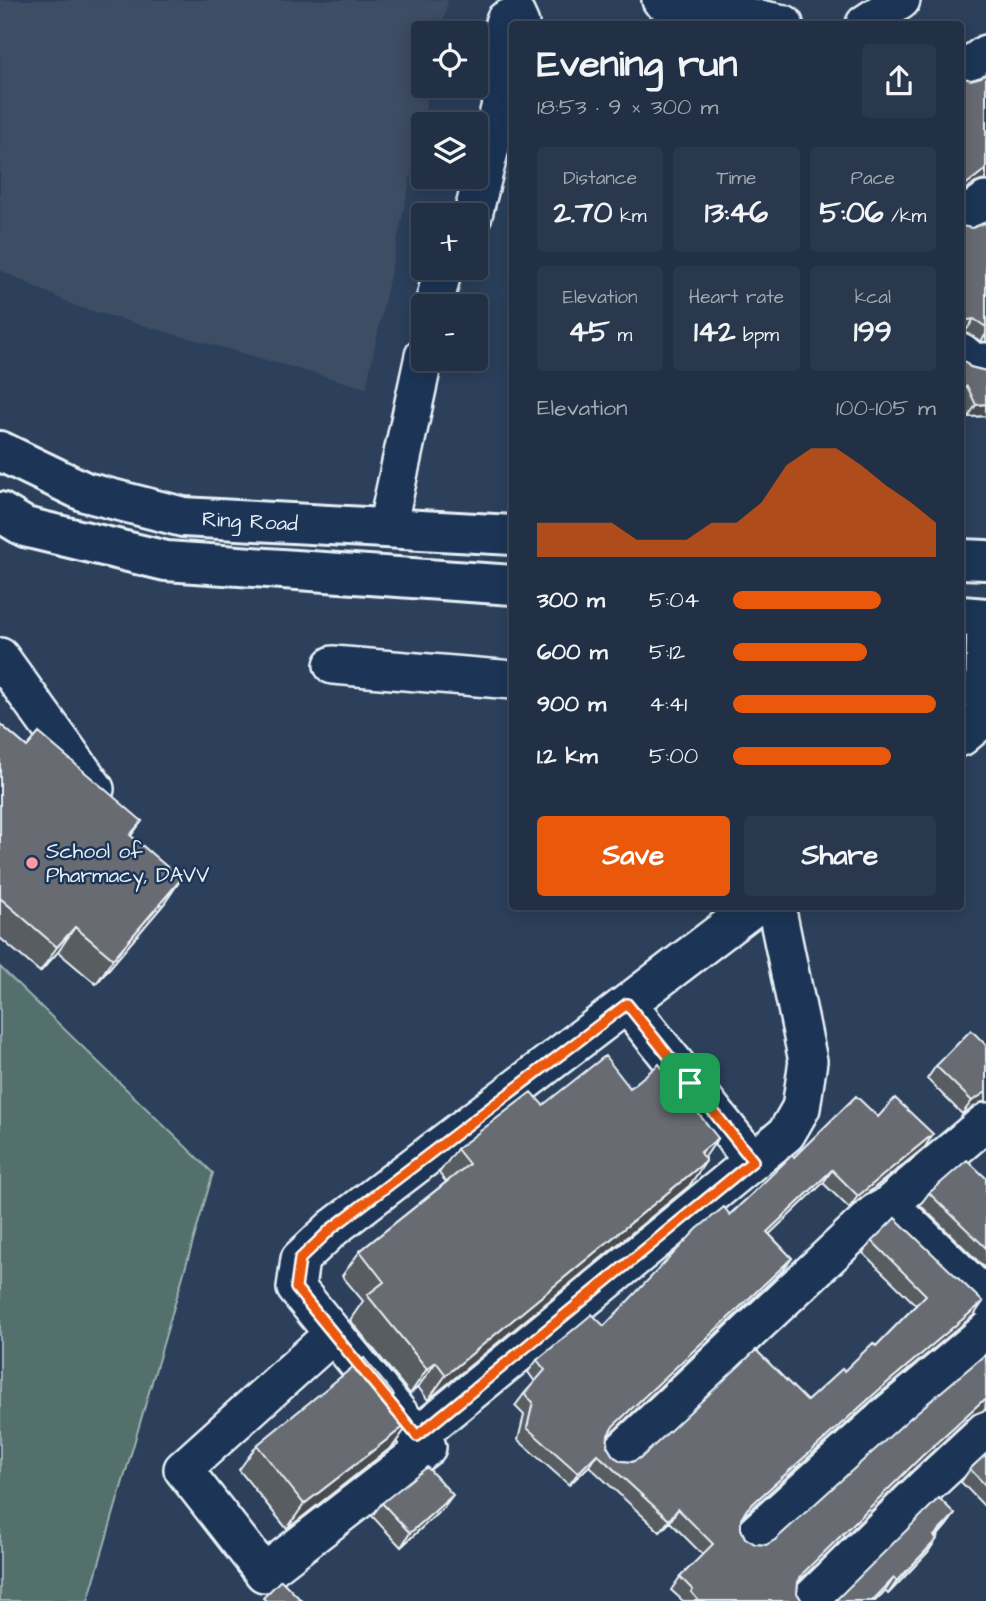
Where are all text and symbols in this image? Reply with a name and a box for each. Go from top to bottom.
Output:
map controls [411,21,488,371]
button: locate [411,21,488,98]
text: Evening run [537,39,738,91]
button: share [862,44,936,118]
text: 18:53 · 9 × 300 m [537,91,719,123]
button: layers [411,112,488,189]
text: Distance [563,165,637,192]
text: Time [717,165,756,192]
text: Pace [851,165,895,192]
text: 2.70 [554,192,613,234]
text: 13:46 [705,192,768,234]
text: 5:06 [819,192,883,234]
button: + [411,203,488,280]
text: km [613,203,647,230]
text: /km [883,203,926,230]
text: Elevation [563,284,638,311]
text: Heart rate [689,284,784,311]
text: kcal [855,284,891,311]
button: − [411,294,488,371]
text: 45 [568,311,610,353]
text: 142 [694,311,735,353]
text: 199 [854,311,892,353]
text: m [610,322,632,349]
text: bpm [735,322,779,349]
text: Elevation [537,392,628,424]
text: 100–105 m [836,392,936,424]
street label: Ring Road [201,505,299,541]
text: 300 m [537,584,605,616]
text: 5:04 [649,584,699,616]
text: 600 m [537,636,608,668]
text: 5:12 [649,636,685,668]
text: 900 m [537,688,606,720]
text: 4:41 [649,688,687,720]
text: 1.2 km [537,740,598,772]
text: 5:00 [649,740,698,772]
button: Save [537,816,730,896]
button: Share [744,816,936,896]
place label: School of Pharmacy, DAVV [46,837,209,892]
marker: School of Pharmacy, DAVV [24,855,40,871]
pin [660,1053,720,1113]
icon: arrive [671,1064,709,1102]

